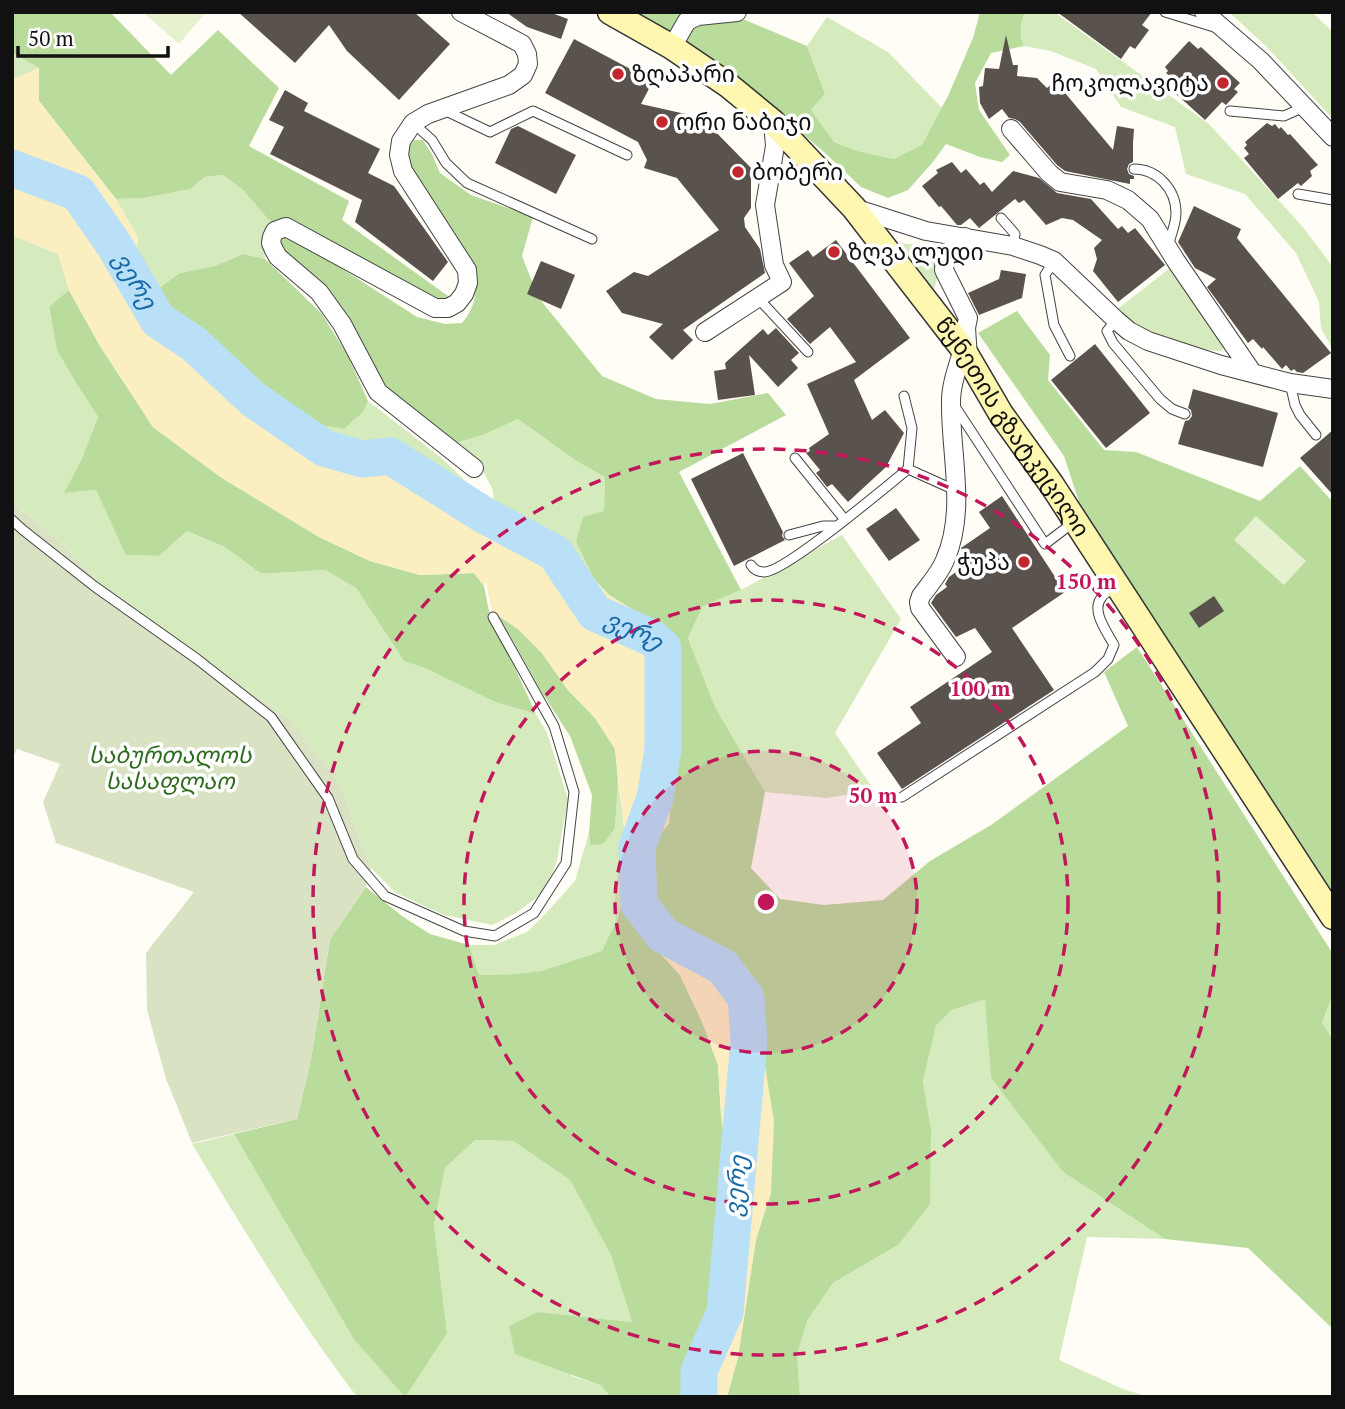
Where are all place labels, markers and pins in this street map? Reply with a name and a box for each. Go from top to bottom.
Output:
place label: ზღაპარი [632,58,735,89]
marker: ზღაპარი [610,66,626,82]
place label: ჩოკოლავიტა [1051,67,1209,98]
marker: ჩოკოლავიტა [1215,75,1231,91]
place label: ორი ნაბიჯი [676,106,811,137]
marker: ორი ნაბიჯი [654,114,670,130]
place label: ბობერი [752,156,843,187]
marker: ბობერი [730,164,746,180]
place label: ზღვა ლუდი [848,236,984,267]
marker: ზღვა ლუდი [826,244,842,260]
place label: ჭუპა [957,546,1010,577]
marker: ჭუპა [1016,554,1032,570]
centre of rings [754,890,778,914]

